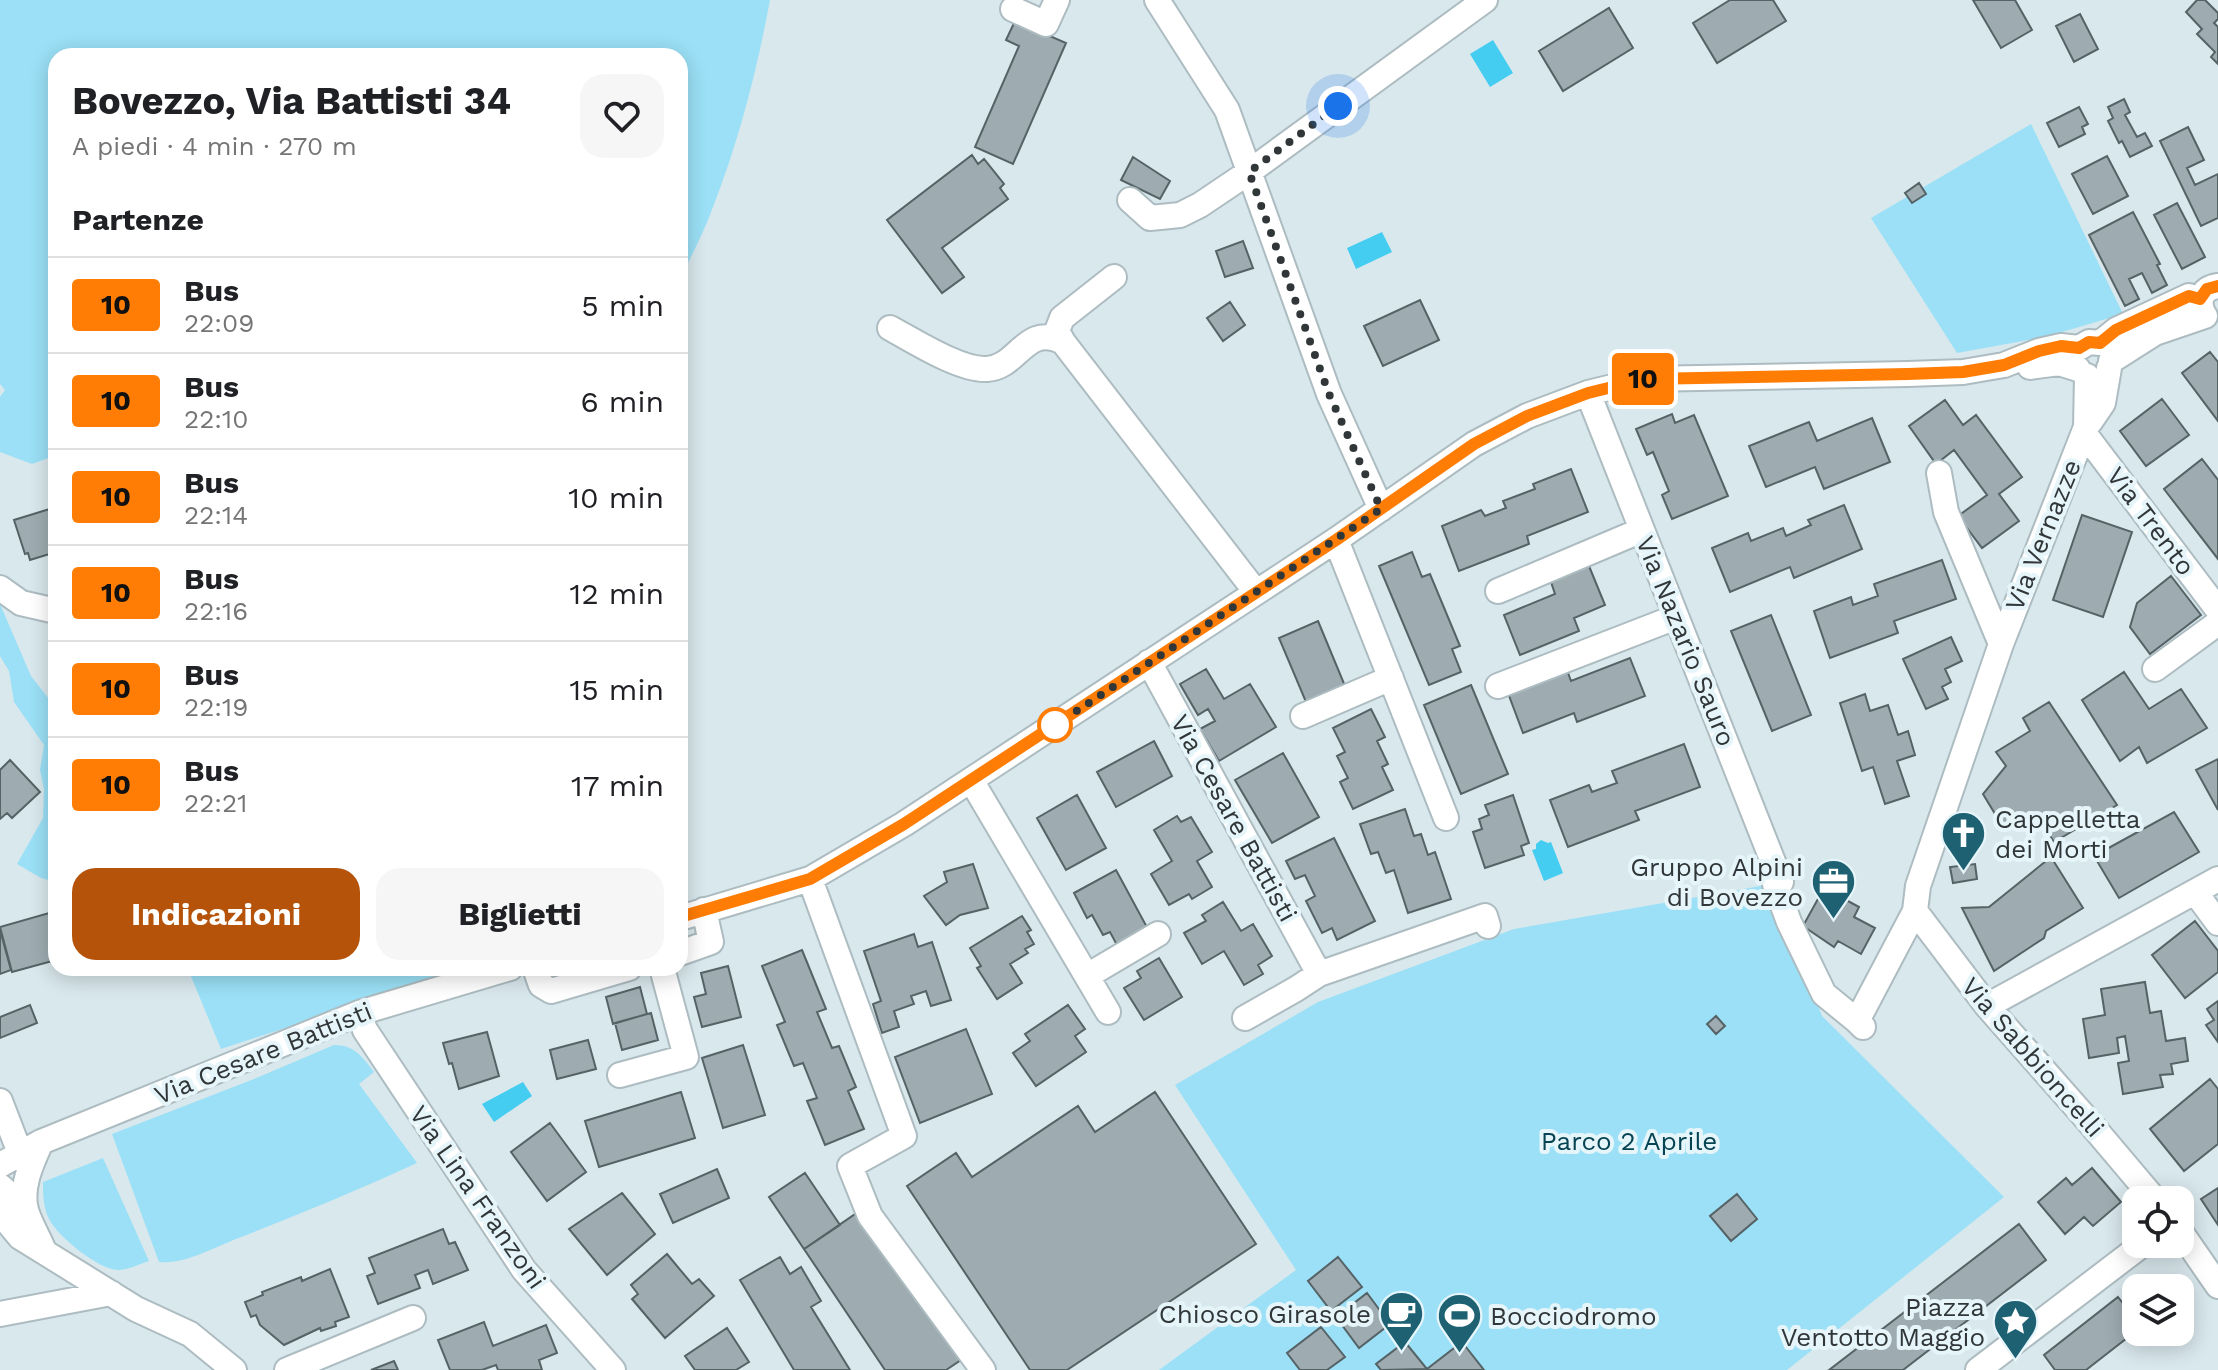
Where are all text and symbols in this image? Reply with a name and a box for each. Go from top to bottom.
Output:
button: heart [580,74,664,158]
text: Bovezzo, Via Battisti 34 [72,79,511,123]
your location [1318,86,1358,126]
text: A piedi · 4 min · 270 m [72,131,357,161]
text: Partenze [72,202,204,237]
text: Bus [184,273,239,308]
text: 10 [101,288,131,321]
text: 5 min [581,288,664,323]
text: 22:09 [184,308,254,338]
line badge: 10 [1607,353,1679,405]
text: 10 [1628,362,1658,395]
text: Bus [184,369,239,404]
text: 10 [101,384,131,417]
text: 6 min [580,384,664,419]
text: 22:10 [184,404,248,434]
street label: Via Vernazze [1999,455,2087,615]
street label: Via Trento [2101,461,2201,581]
text: Bus [184,465,239,500]
text: 10 [101,480,131,513]
text: 10 min [568,480,664,515]
text: 22:14 [184,500,248,530]
street label: Via Nazario Sauro [1630,532,1742,750]
text: Bus [184,561,239,596]
text: 10 [101,576,131,609]
text: 12 min [569,576,664,611]
text: 22:16 [184,596,248,626]
text: Bus [184,657,239,692]
text: 10 [101,672,131,705]
text: 15 min [569,672,664,707]
text: 22:19 [184,692,248,722]
unlabelled marker [1038,708,1072,742]
street label: Via Cesare Battisti [1165,709,1303,927]
text: Bus [184,753,239,788]
text: 10 [101,768,131,801]
text: 17 min [571,768,664,803]
text: 22:21 [184,788,247,818]
place label: Cappelletta dei Morti [1995,804,2141,864]
church icon: Cappelletta dei Morti [1940,810,1988,873]
place label: Gruppo Alpini di Bovezzo [1630,852,1803,912]
office icon: Gruppo Alpini di Bovezzo [1810,858,1858,921]
button: Indicazioni [72,868,360,960]
button: Biglietti [376,868,664,960]
street label: Via Sabbioncelli [1956,971,2110,1143]
street label: Via Cesare Battisti [150,996,376,1110]
street label: Via Lina Franzoni [404,1100,552,1294]
park label: Parco 2 Aprile [1541,1126,1717,1156]
map controls [2122,1186,2194,1346]
button: locate [2122,1186,2194,1258]
button: layers [2122,1274,2194,1346]
cafe icon: Chiosco Girasole [1378,1290,1426,1353]
sports icon: Bocciodromo [1435,1292,1483,1355]
place label: Piazza Ventotto Maggio [1781,1292,1985,1352]
place icon: Piazza Ventotto Maggio [1992,1298,2040,1361]
place label: Chiosco Girasole [1159,1299,1371,1329]
place label: Bocciodromo [1490,1301,1657,1331]

